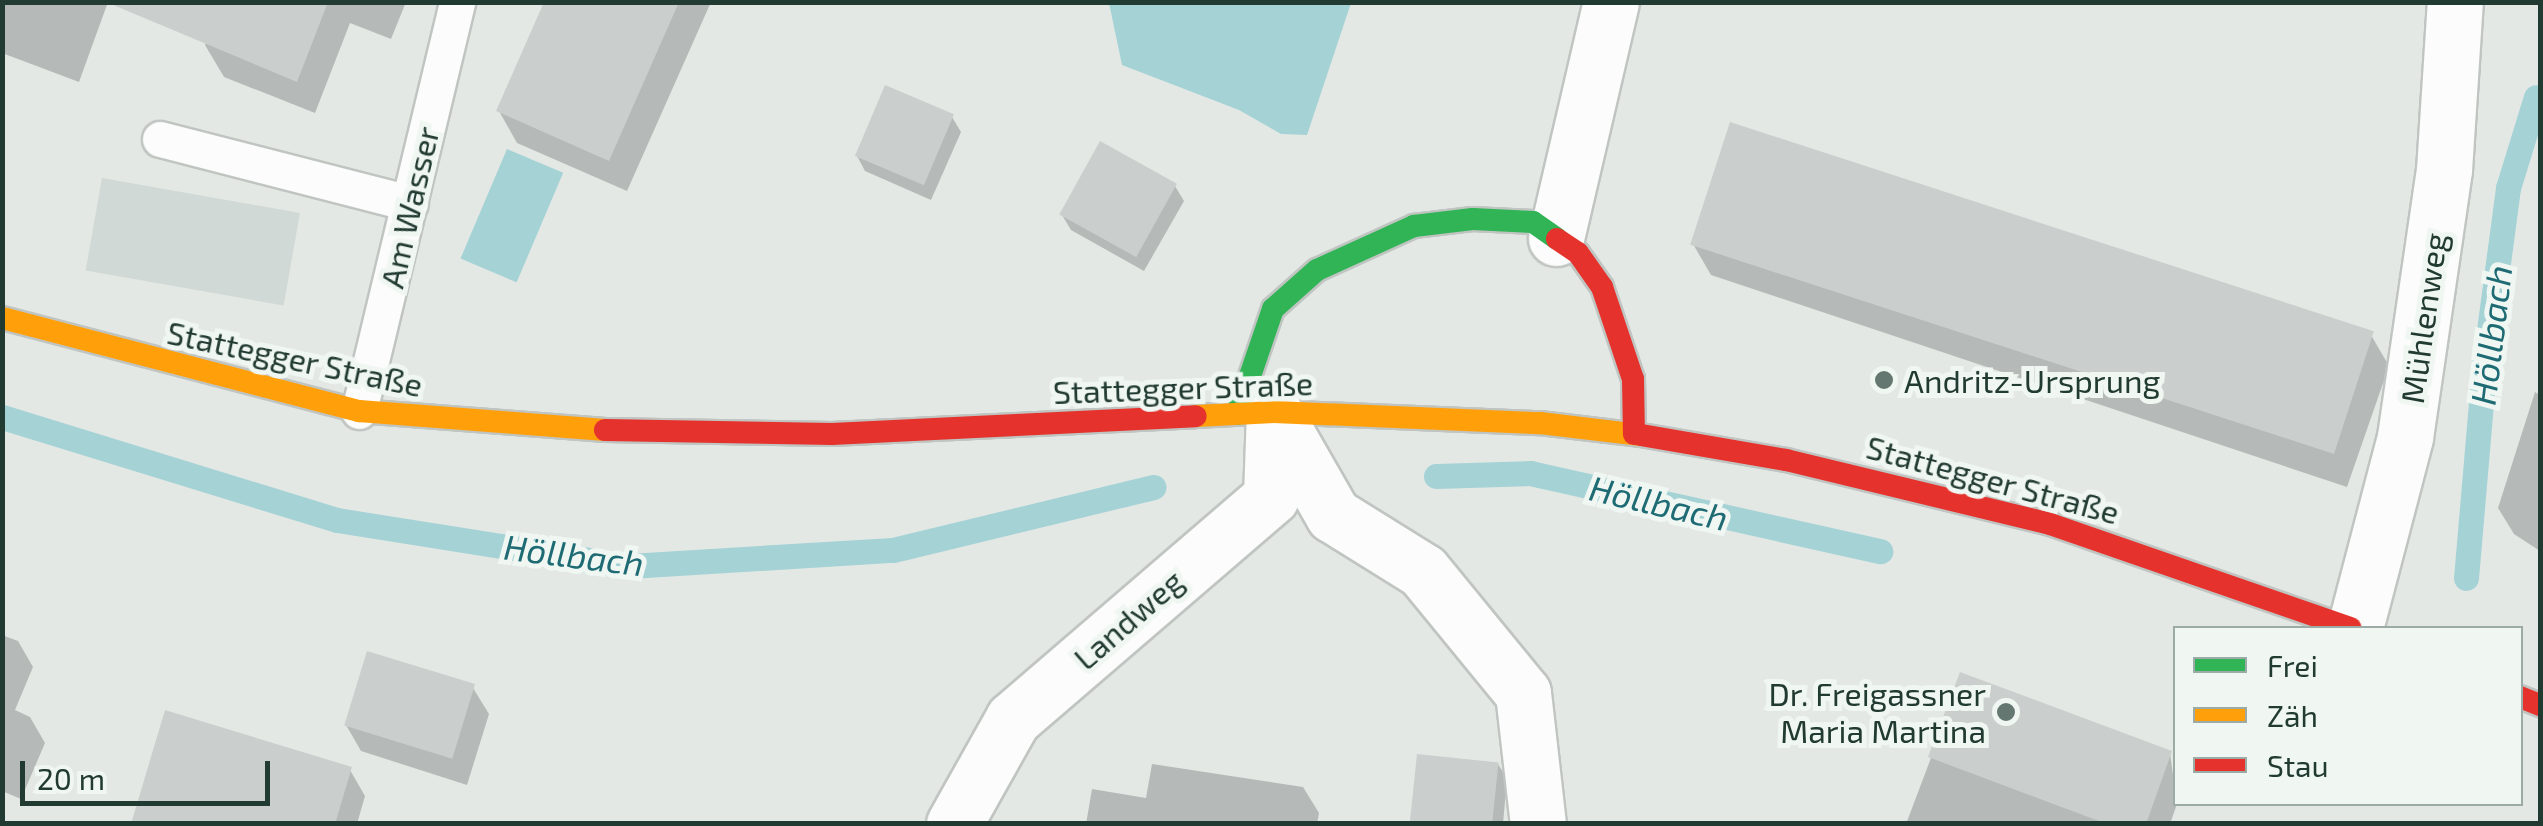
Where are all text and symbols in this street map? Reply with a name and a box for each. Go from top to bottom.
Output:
street label: Am Wasser [372,122,446,292]
street label: Mühlenweg [2392,230,2454,406]
water label: Höllbach [2461,263,2519,407]
street label: Stattegger Straße [163,312,427,404]
place label: Andritz-Ursprung [1904,361,2160,399]
street label: Stattegger Straße [1052,363,1314,411]
marker: Andritz-Ursprung [1873,369,1895,391]
street label: Stattegger Straße [1862,427,2124,531]
water label: Höllbach [1586,466,1732,538]
water label: Höllbach [502,525,646,583]
street label: Landweg [1065,561,1191,677]
legend [2173,626,2523,806]
text: Frei [2267,647,2318,683]
place label: Dr. Freigassner Maria Martina [1769,675,1986,750]
text: Zäh [2267,697,2318,733]
marker: Dr. Freigassner Maria Martina [1995,701,2017,723]
scale bar [25,741,275,803]
text: Stau [2267,747,2329,783]
text: 20 m [37,760,105,796]

